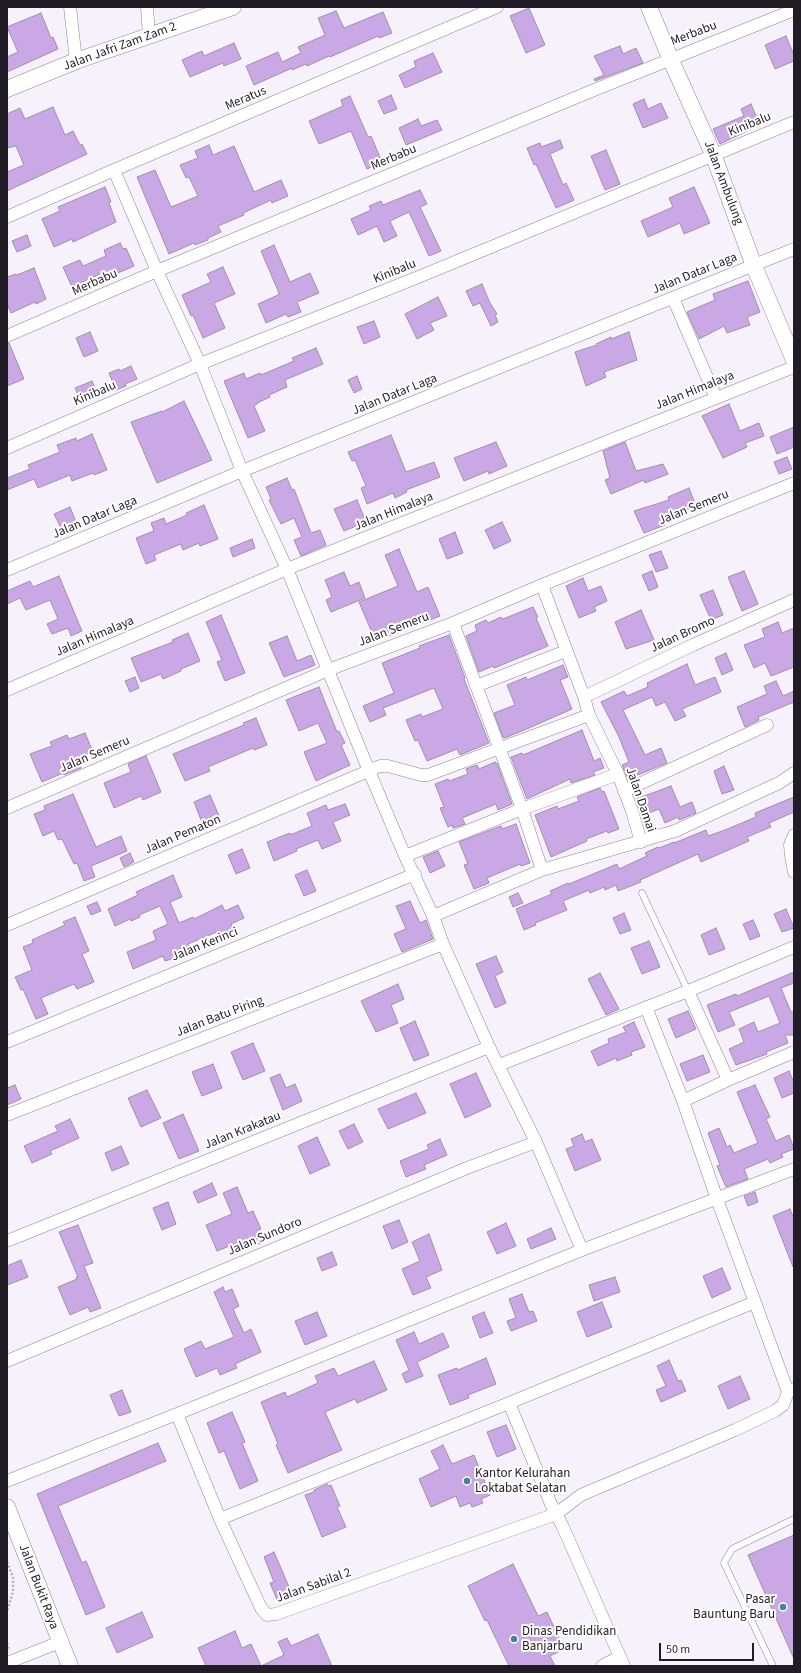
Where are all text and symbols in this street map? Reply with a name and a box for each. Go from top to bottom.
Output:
street label: Merbabu [669,18,719,50]
street label: Jalan Jafri Zam Zam 2 [61,19,179,75]
street label: Meratus [223,83,269,115]
street label: Kinibalu [726,109,774,141]
street label: Jalan Ambulung [700,139,746,227]
street label: Merbabu [369,141,419,175]
street label: Jalan Datar Laga [650,250,740,298]
street label: Kinibalu [371,256,419,288]
street label: Merbabu [70,266,120,300]
street label: Jalan Himalaya [653,368,737,414]
street label: Jalan Datar Laga [350,371,440,419]
street label: Kinibalu [71,378,119,410]
street label: Jalan Semeru [657,487,731,529]
street label: Jalan Himalaya [352,489,436,535]
street label: Jalan Datar Laga [50,493,140,543]
street label: Jalan Semeru [356,609,432,651]
street label: Jalan Himalaya [53,613,137,661]
street label: Jalan Bromo [648,613,718,657]
street label: Jalan Semeru [58,733,132,777]
street label: Jalan Damai [622,766,658,834]
street label: Jalan Pematon [142,812,224,858]
street label: Jalan Kerinci [170,925,240,965]
street label: Jalan Batu Piring [174,993,266,1041]
street label: Jalan Krakatau [202,1109,284,1153]
street label: Jalan Sundoro [226,1214,304,1260]
place label: Kantor Kelurahan Loktabat Selatan [475,1466,570,1497]
marker: Kantor Kelurahan Loktabat Selatan [462,1476,472,1486]
street label: Jalan Bukit Raya [15,1542,61,1632]
street label: Jalan Sabilal 2 [274,1565,354,1607]
place label: Pasar Bauntung Baru [693,1592,775,1623]
marker: Pasar Bauntung Baru [778,1602,788,1612]
place label: Dinas Pendidikan Banjarbaru [522,1624,616,1655]
marker: Dinas Pendidikan Banjarbaru [509,1634,519,1644]
scale bar [661,1635,756,1661]
text: 50 m [666,1641,690,1658]

